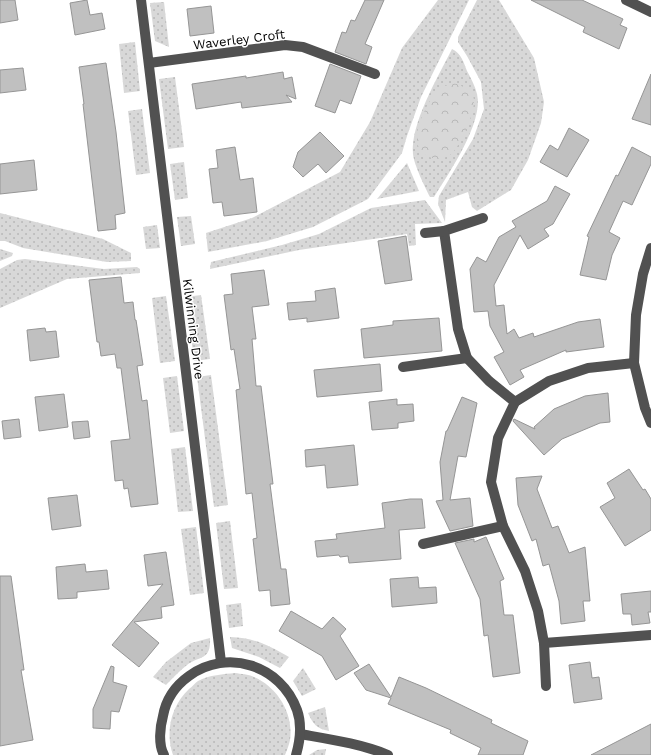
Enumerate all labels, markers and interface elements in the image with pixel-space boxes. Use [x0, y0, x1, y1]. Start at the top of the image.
street label: Waverley Croft [192, 26, 286, 53]
street label: Kilwinning Drive [180, 278, 207, 380]

